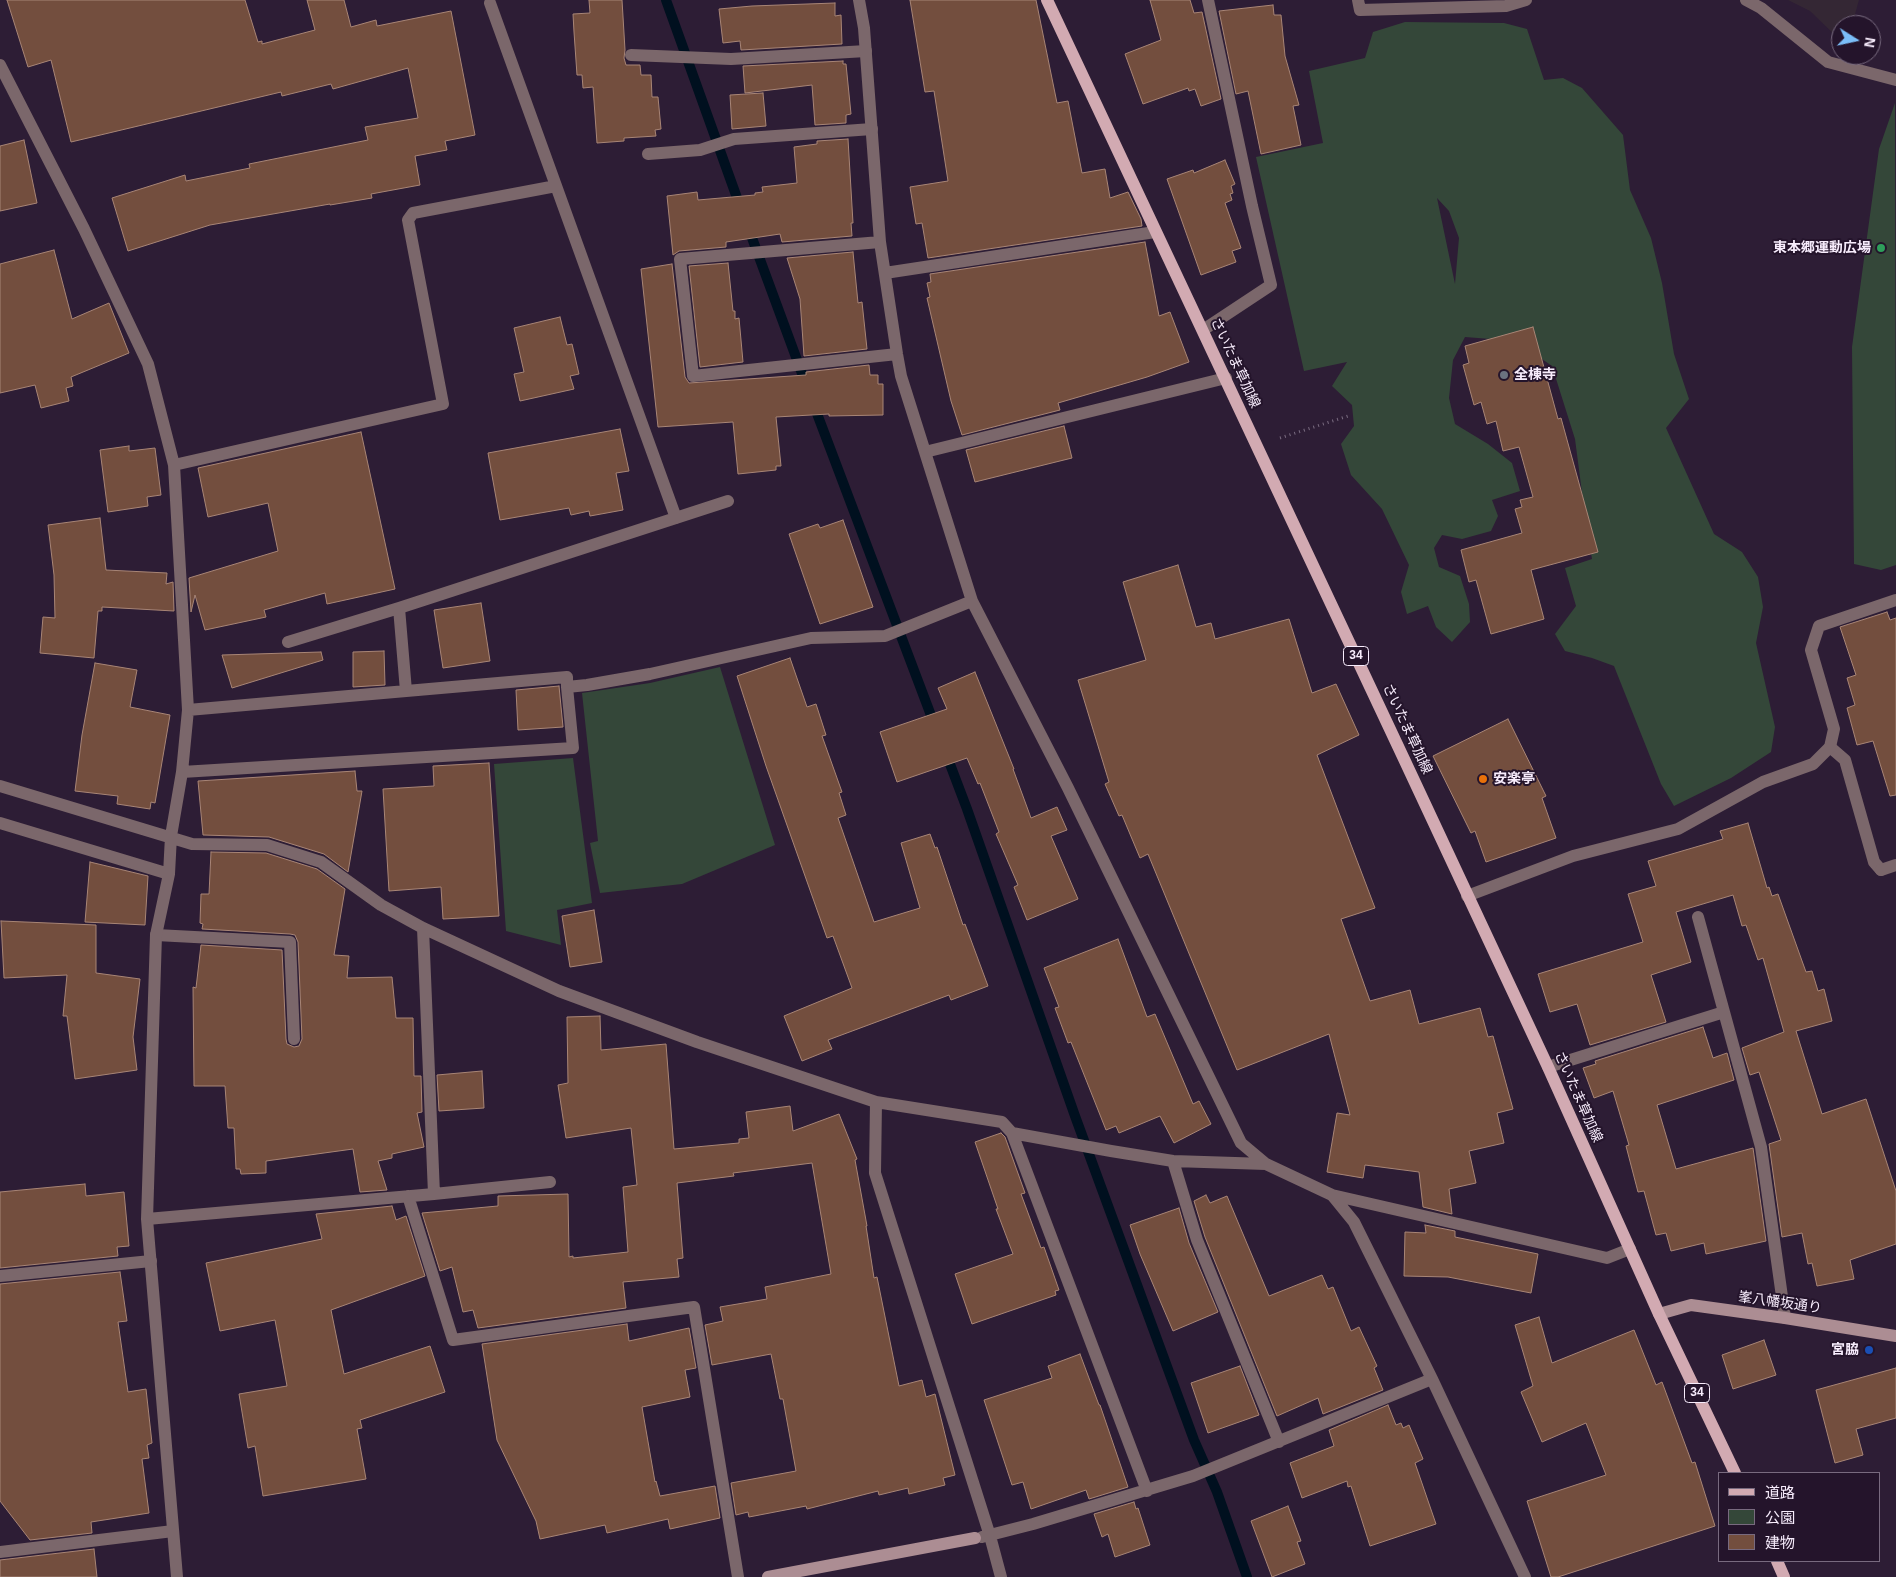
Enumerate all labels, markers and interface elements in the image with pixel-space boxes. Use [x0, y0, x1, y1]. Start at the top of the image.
north arrow [1831, 15, 1881, 65]
text: N [1861, 36, 1879, 49]
place label: 東本郷運動広場 [1773, 240, 1871, 256]
marker: 東本郷運動広場 [1875, 242, 1887, 254]
street label: さいたま草加線 [1207, 315, 1263, 411]
place label: 全棟寺 [1514, 367, 1556, 383]
marker: 全棟寺 [1498, 369, 1510, 381]
road number: 34 [1344, 646, 1368, 666]
street label: さいたま草加線 [1379, 681, 1435, 777]
place label: 安楽亭 [1493, 771, 1535, 787]
marker: 安楽亭 [1477, 773, 1489, 785]
street label: さいたま草加線 [1550, 1049, 1606, 1145]
street label: 峯八幡坂通り [1737, 1289, 1823, 1317]
place label: 宮脇 [1831, 1342, 1859, 1358]
marker: 宮脇 [1863, 1344, 1875, 1356]
road number: 34 [1684, 1384, 1710, 1402]
legend [1718, 1472, 1881, 1562]
text: 道路 [1765, 1484, 1795, 1501]
text: 公園 [1765, 1509, 1795, 1526]
text: 建物 [1765, 1534, 1795, 1551]

